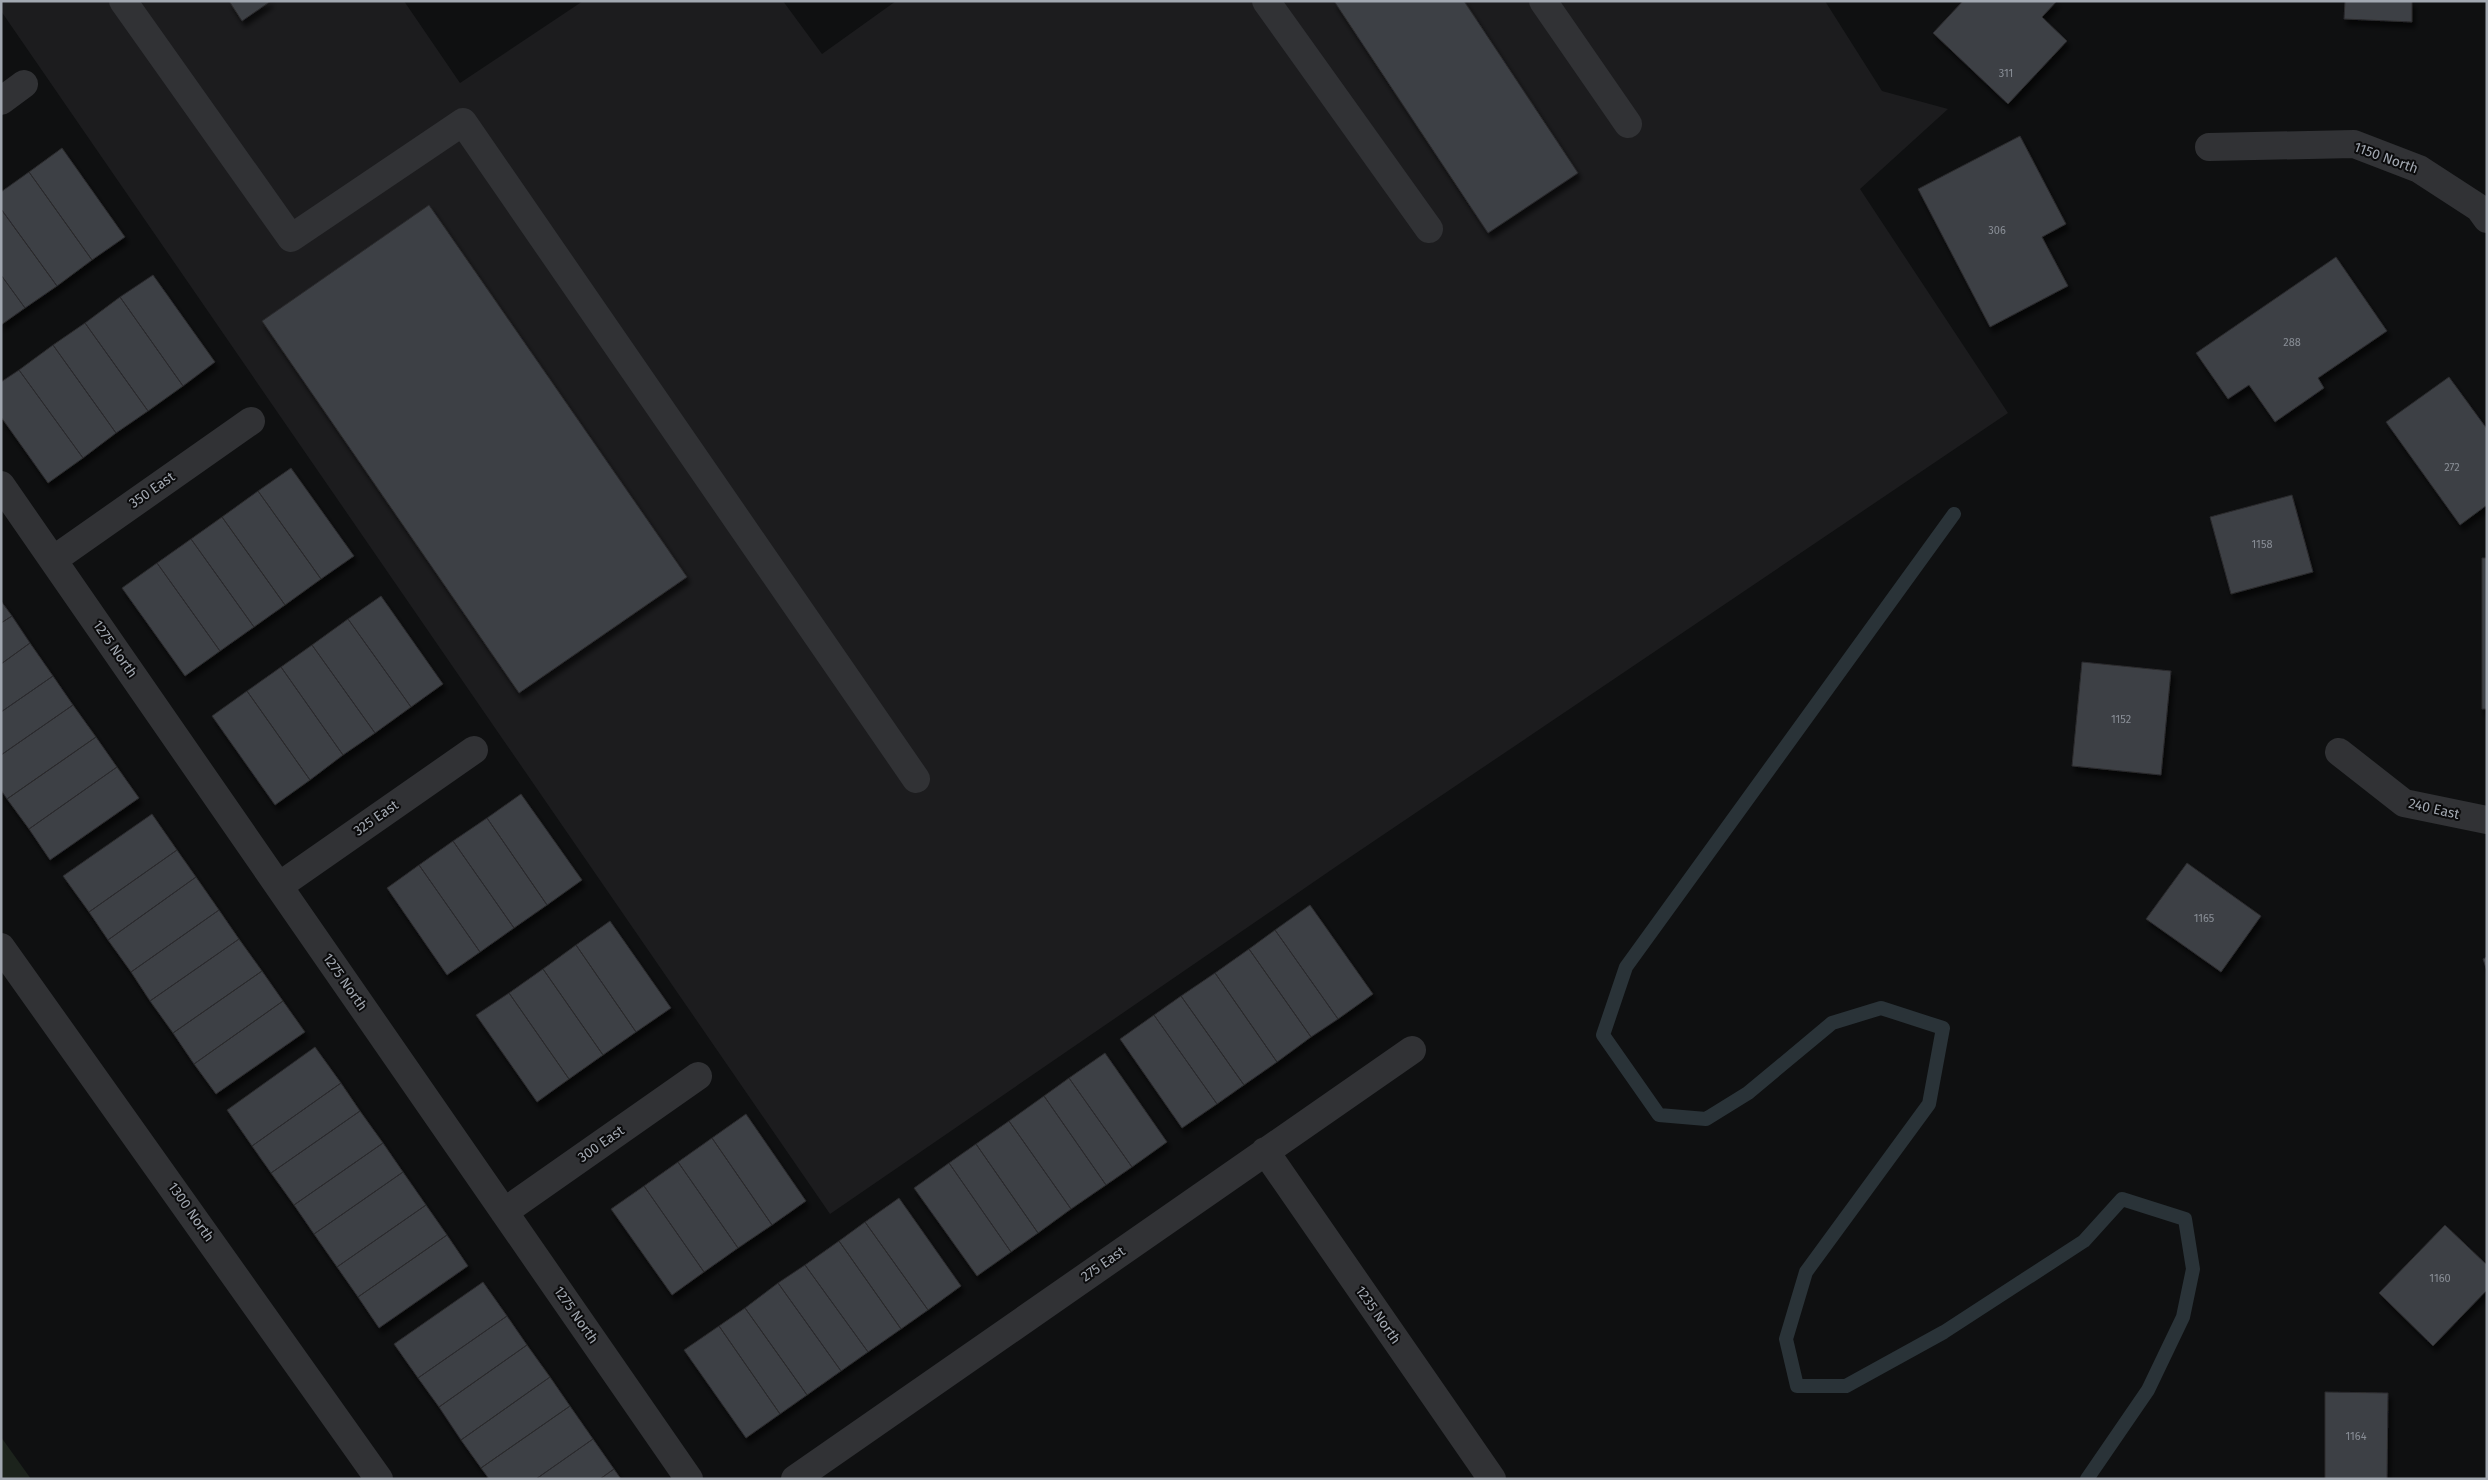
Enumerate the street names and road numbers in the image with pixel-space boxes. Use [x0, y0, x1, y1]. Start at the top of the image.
street label: 1150 North [2352, 139, 2420, 177]
street label: 350 East [126, 468, 179, 512]
street label: 1275 North [89, 617, 141, 681]
street label: 240 East [2407, 795, 2462, 823]
street label: 325 East [350, 796, 402, 840]
street label: 1275 North [319, 950, 371, 1014]
street label: 300 East [575, 1121, 628, 1166]
street label: 1300 North [164, 1179, 218, 1245]
street label: 275 East [1078, 1242, 1129, 1285]
street label: 1275 North [550, 1283, 602, 1347]
street label: 1235 North [1352, 1283, 1404, 1347]

